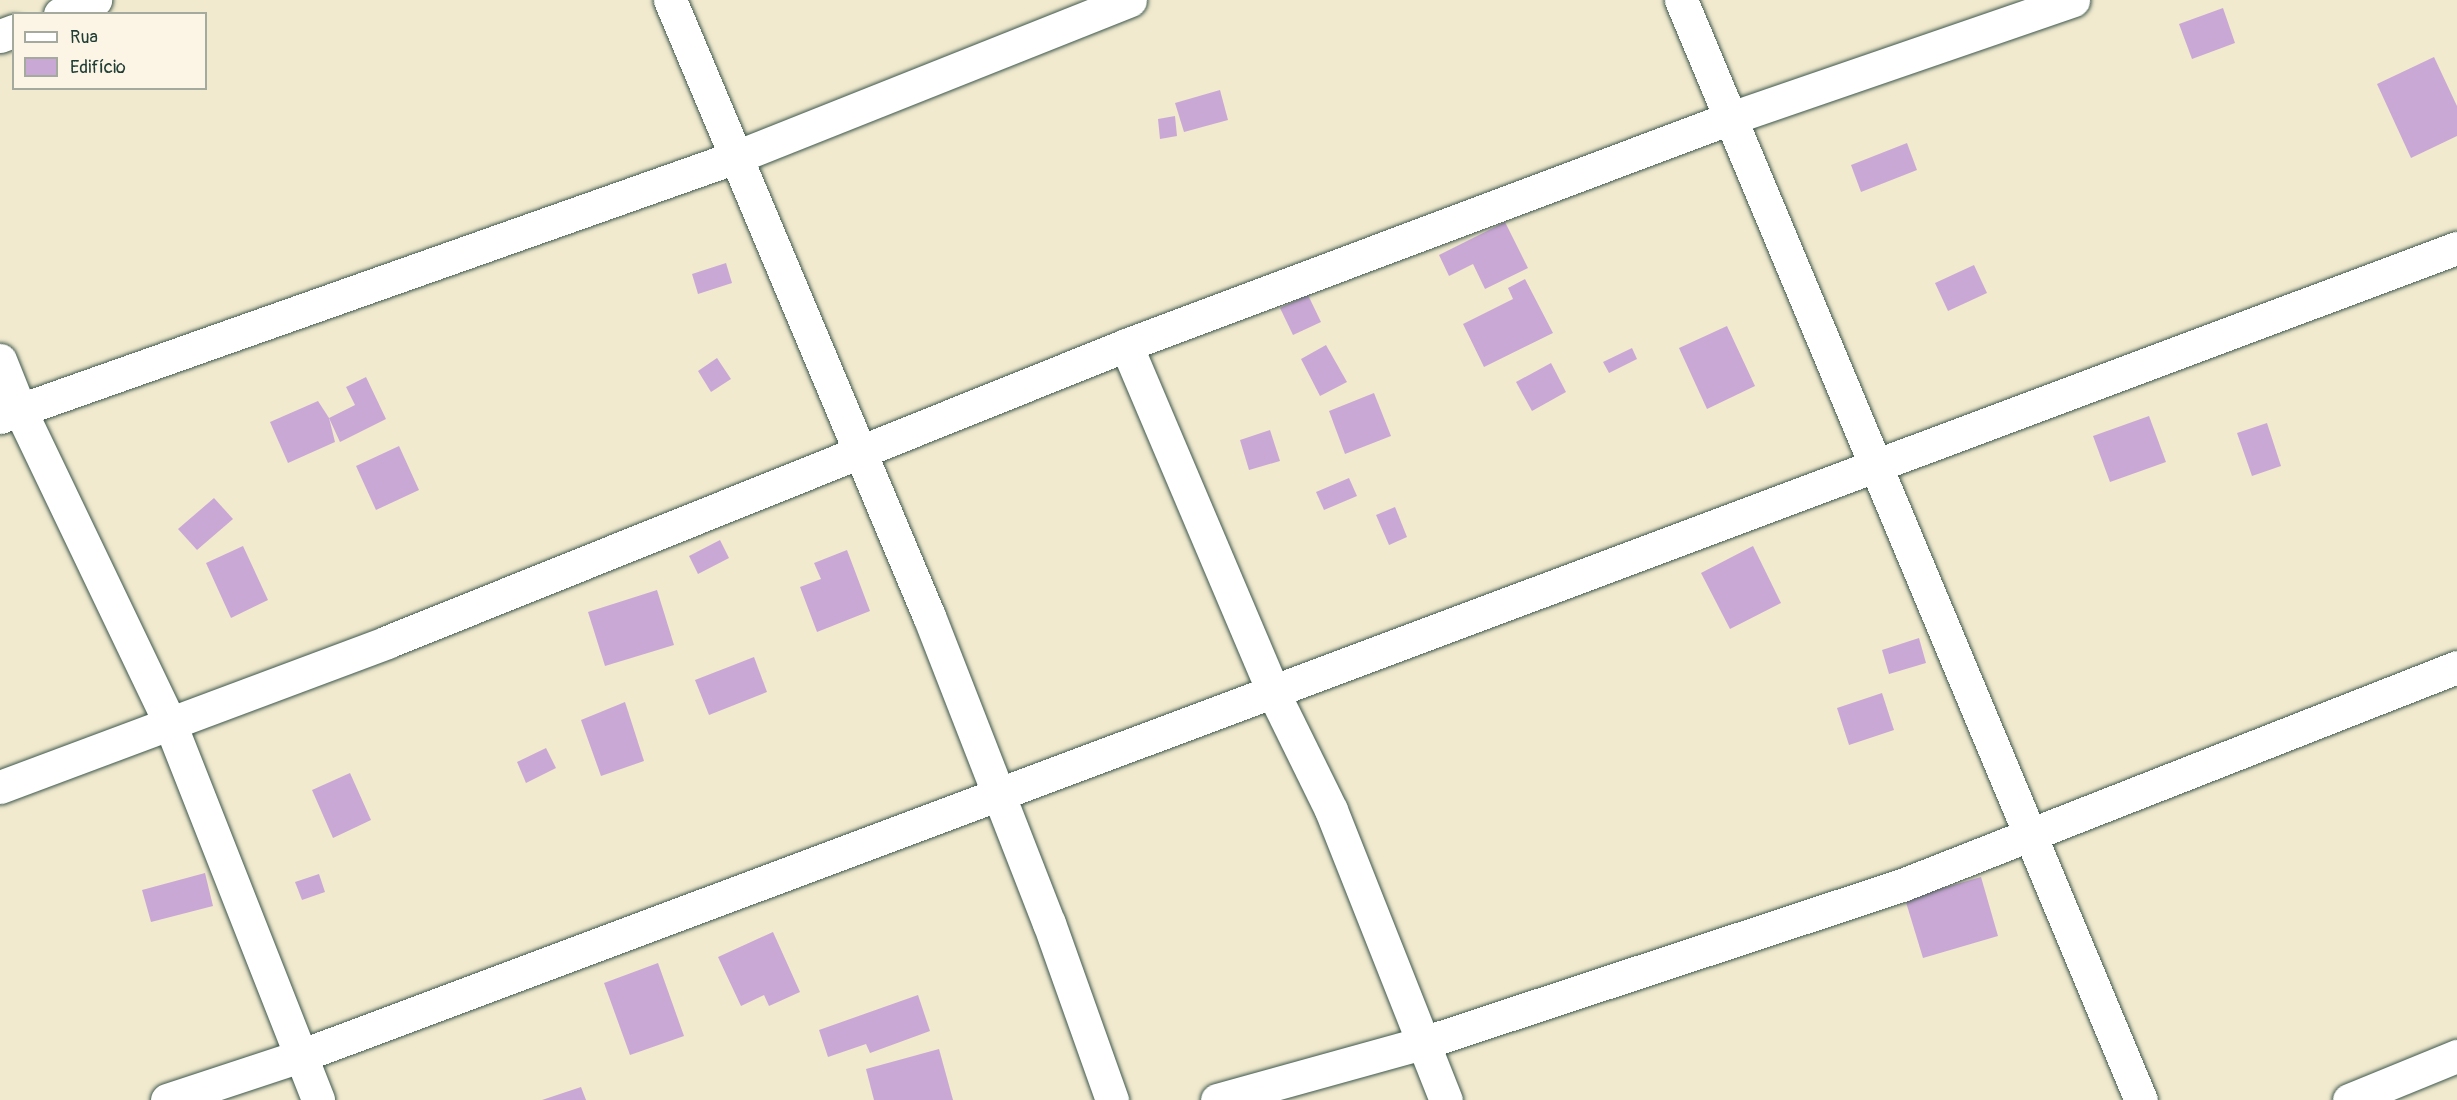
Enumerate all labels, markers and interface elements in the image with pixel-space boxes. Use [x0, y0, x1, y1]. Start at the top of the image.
legend [12, 12, 207, 90]
text: Rua [70, 26, 98, 49]
text: Edifício [70, 56, 126, 79]

